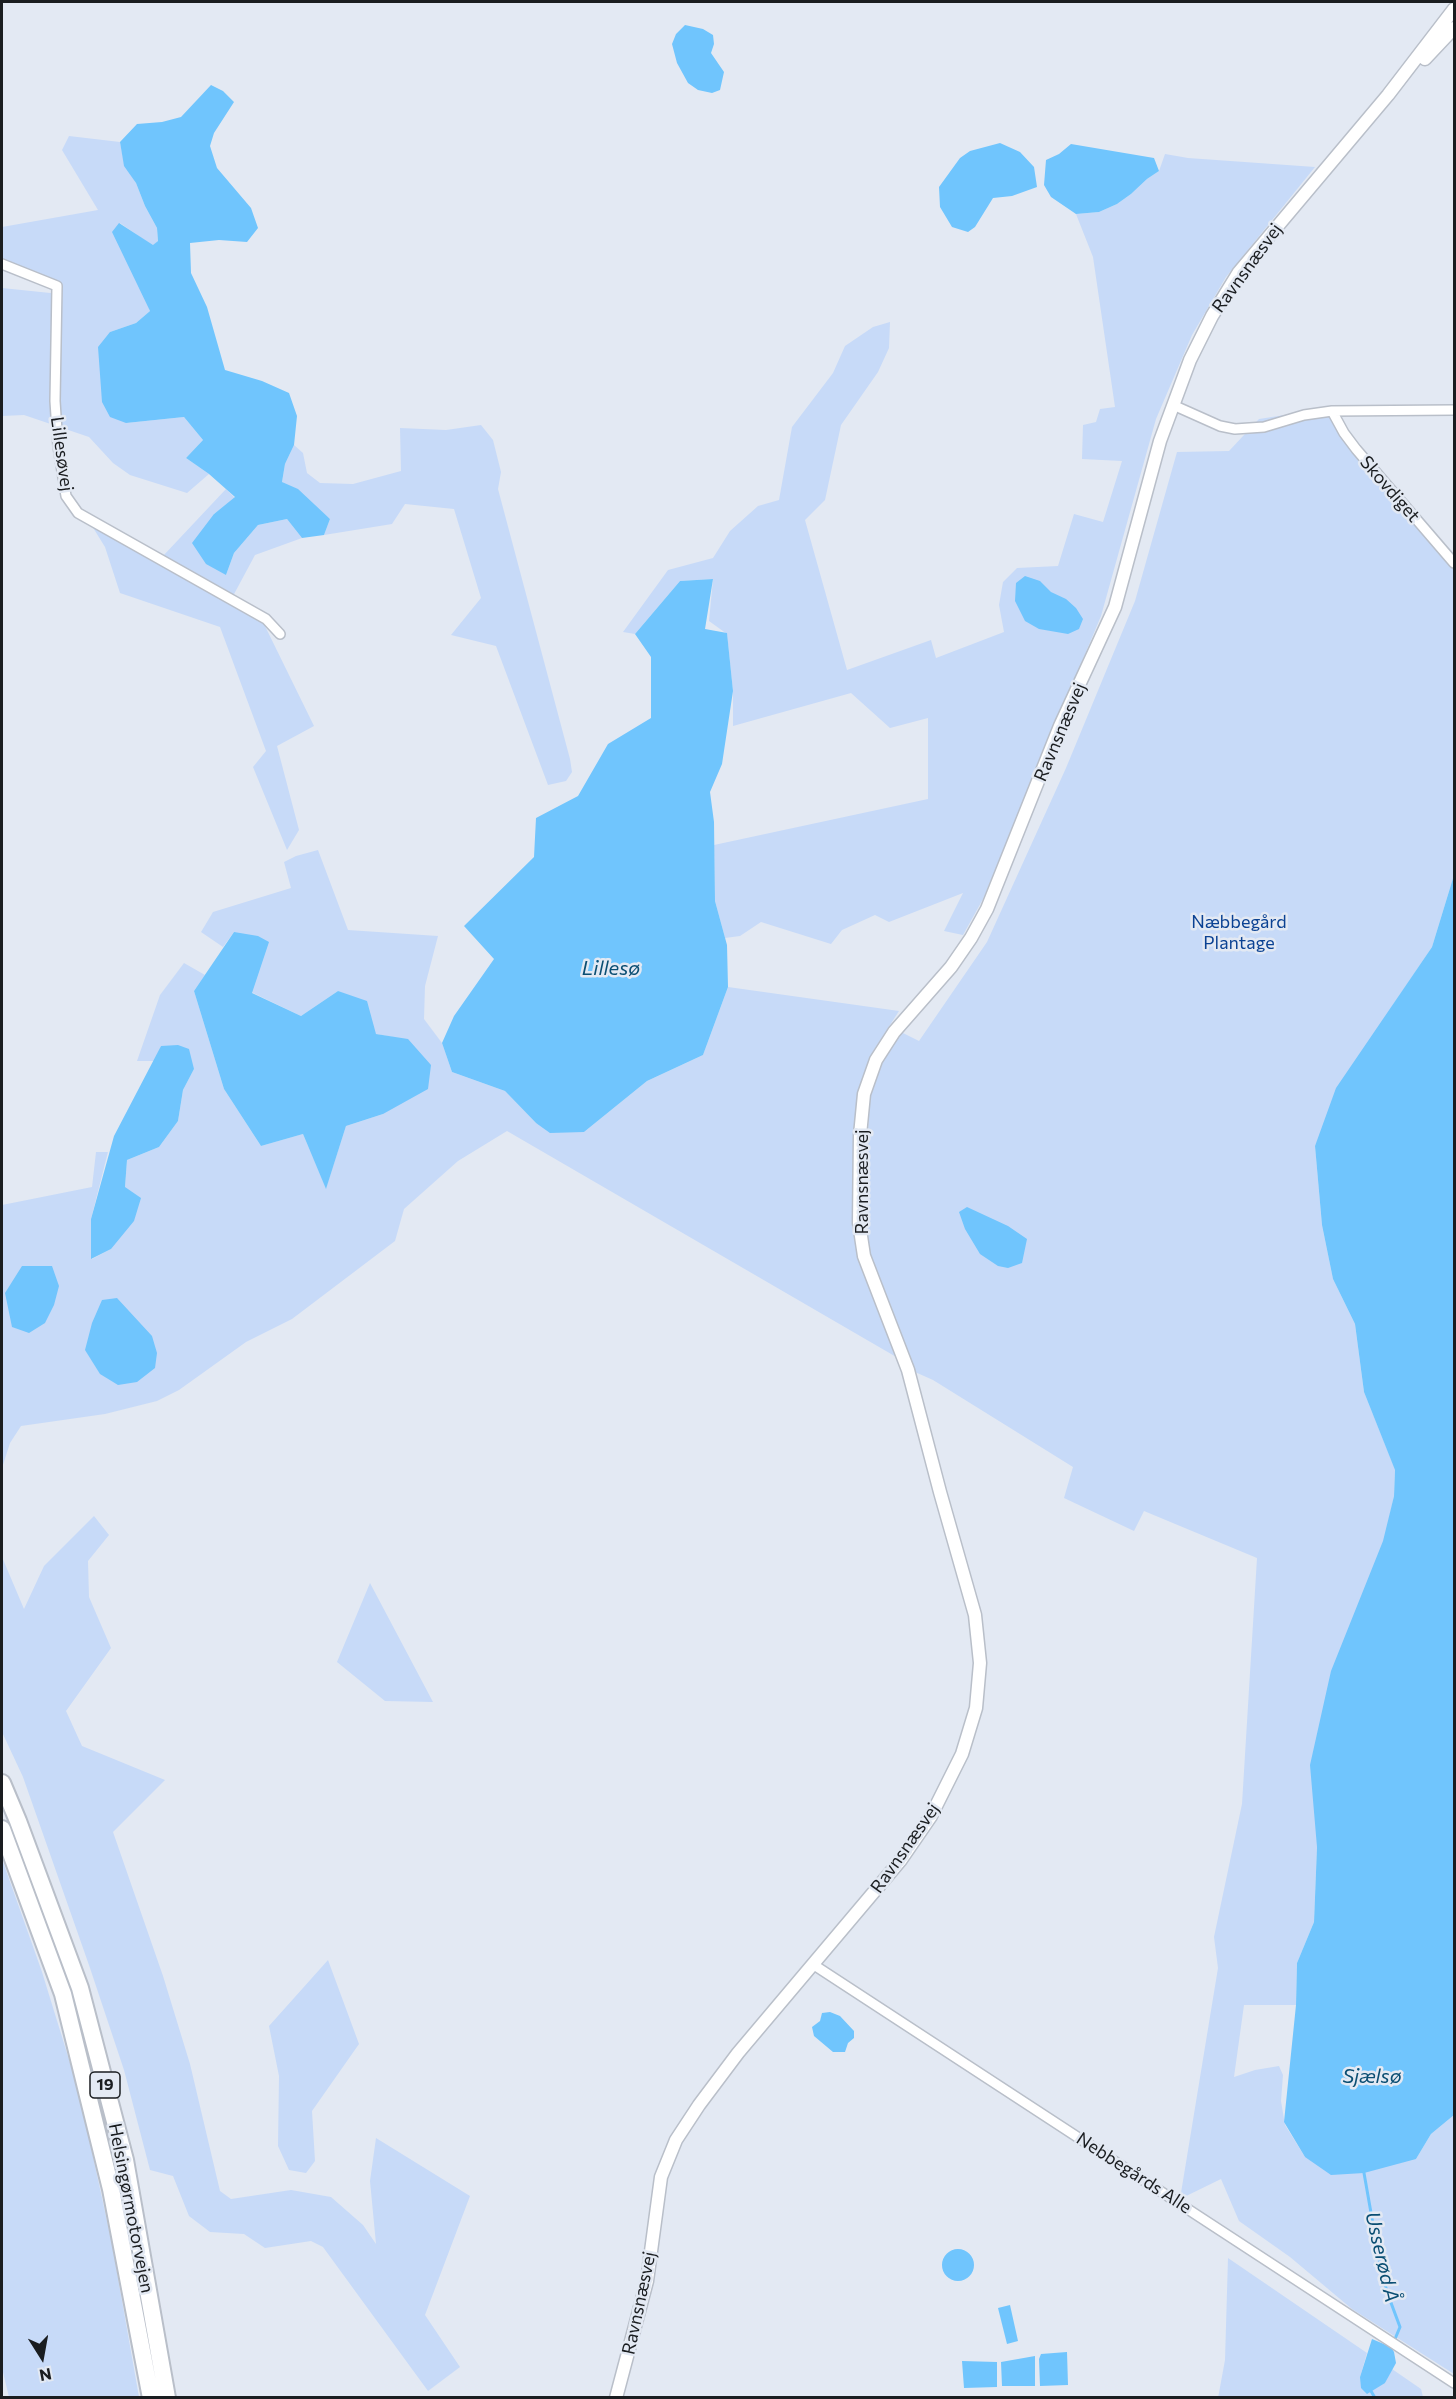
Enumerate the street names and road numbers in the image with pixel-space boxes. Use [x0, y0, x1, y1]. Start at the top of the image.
street label: Ravnsnæsvej [1207, 219, 1287, 317]
street label: Lillesøvej [46, 415, 78, 493]
street label: Skovdiget [1355, 451, 1425, 527]
street label: Ravnsnæsvej [1030, 679, 1090, 785]
street label: Ravnsnæsvej [851, 1130, 873, 1234]
street label: Ravnsnæsvej [866, 1799, 944, 1897]
road number: 19 [90, 2072, 120, 2098]
street label: Helsingørmotorvejen [104, 2121, 158, 2295]
street label: Nebbegårds Alle [1072, 2128, 1196, 2218]
street label: Ravnsnæsvej [618, 2249, 660, 2357]

